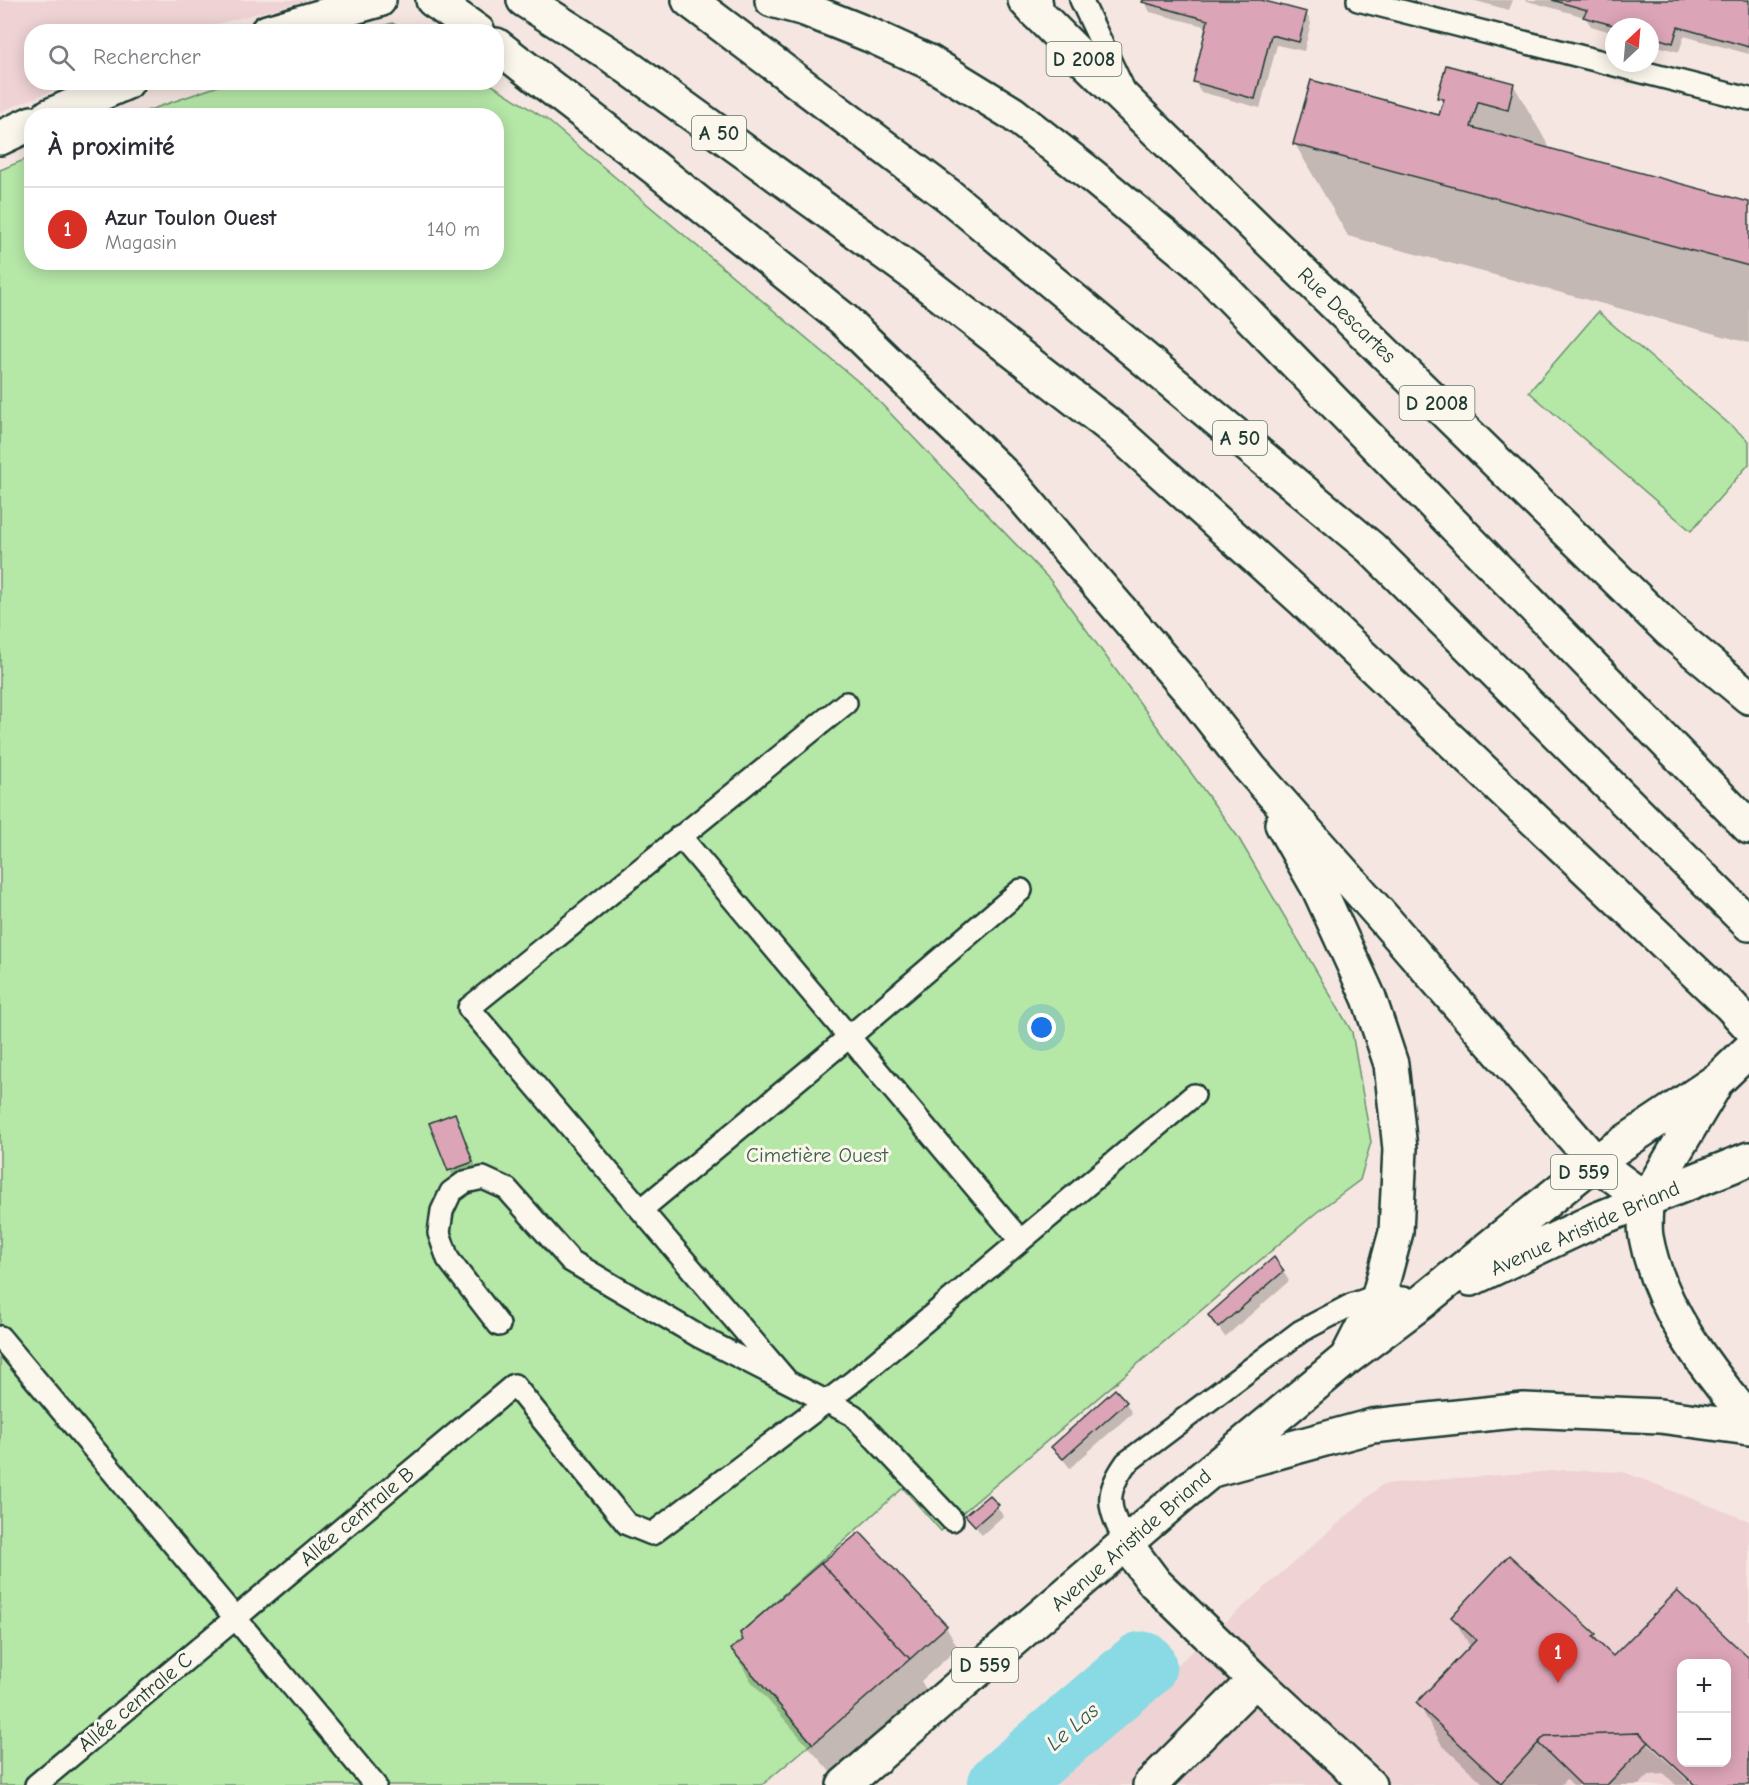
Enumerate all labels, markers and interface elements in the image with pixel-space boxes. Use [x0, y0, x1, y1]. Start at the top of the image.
north arrow [1605, 18, 1659, 72]
search box [24, 24, 504, 90]
icon: search [45, 41, 78, 74]
road number: D 2008 [1046, 42, 1122, 76]
text: Rechercher [93, 44, 201, 70]
road number: A 50 [692, 116, 746, 150]
text: À proximité [48, 132, 175, 162]
text: Azur Toulon Ouest [105, 205, 276, 231]
text: 1 [64, 218, 71, 241]
text: 140 m [427, 218, 480, 241]
text: Magasin [105, 231, 177, 254]
street label: Rue Descartes [1293, 262, 1401, 368]
road number: D 2008 [1400, 386, 1474, 420]
road number: A 50 [1213, 421, 1267, 455]
your location [1027, 1013, 1056, 1042]
park label: Cimetière Ouest [746, 1143, 889, 1167]
road number: D 559 [1551, 1155, 1617, 1189]
street label: Avenue Aristide Briand [1487, 1176, 1683, 1280]
street label: Allée centrale B [295, 1461, 419, 1571]
street label: Avenue Aristide Briand [1046, 1464, 1216, 1616]
pin: 1 [1538, 1634, 1578, 1683]
street label: Allée centrale C [73, 1647, 197, 1757]
road number: D 559 [952, 1648, 1018, 1682]
map controls [1677, 1659, 1731, 1767]
button: + [1677, 1659, 1731, 1713]
water label: Le Las [1041, 1697, 1105, 1756]
button: − [1677, 1713, 1731, 1767]

